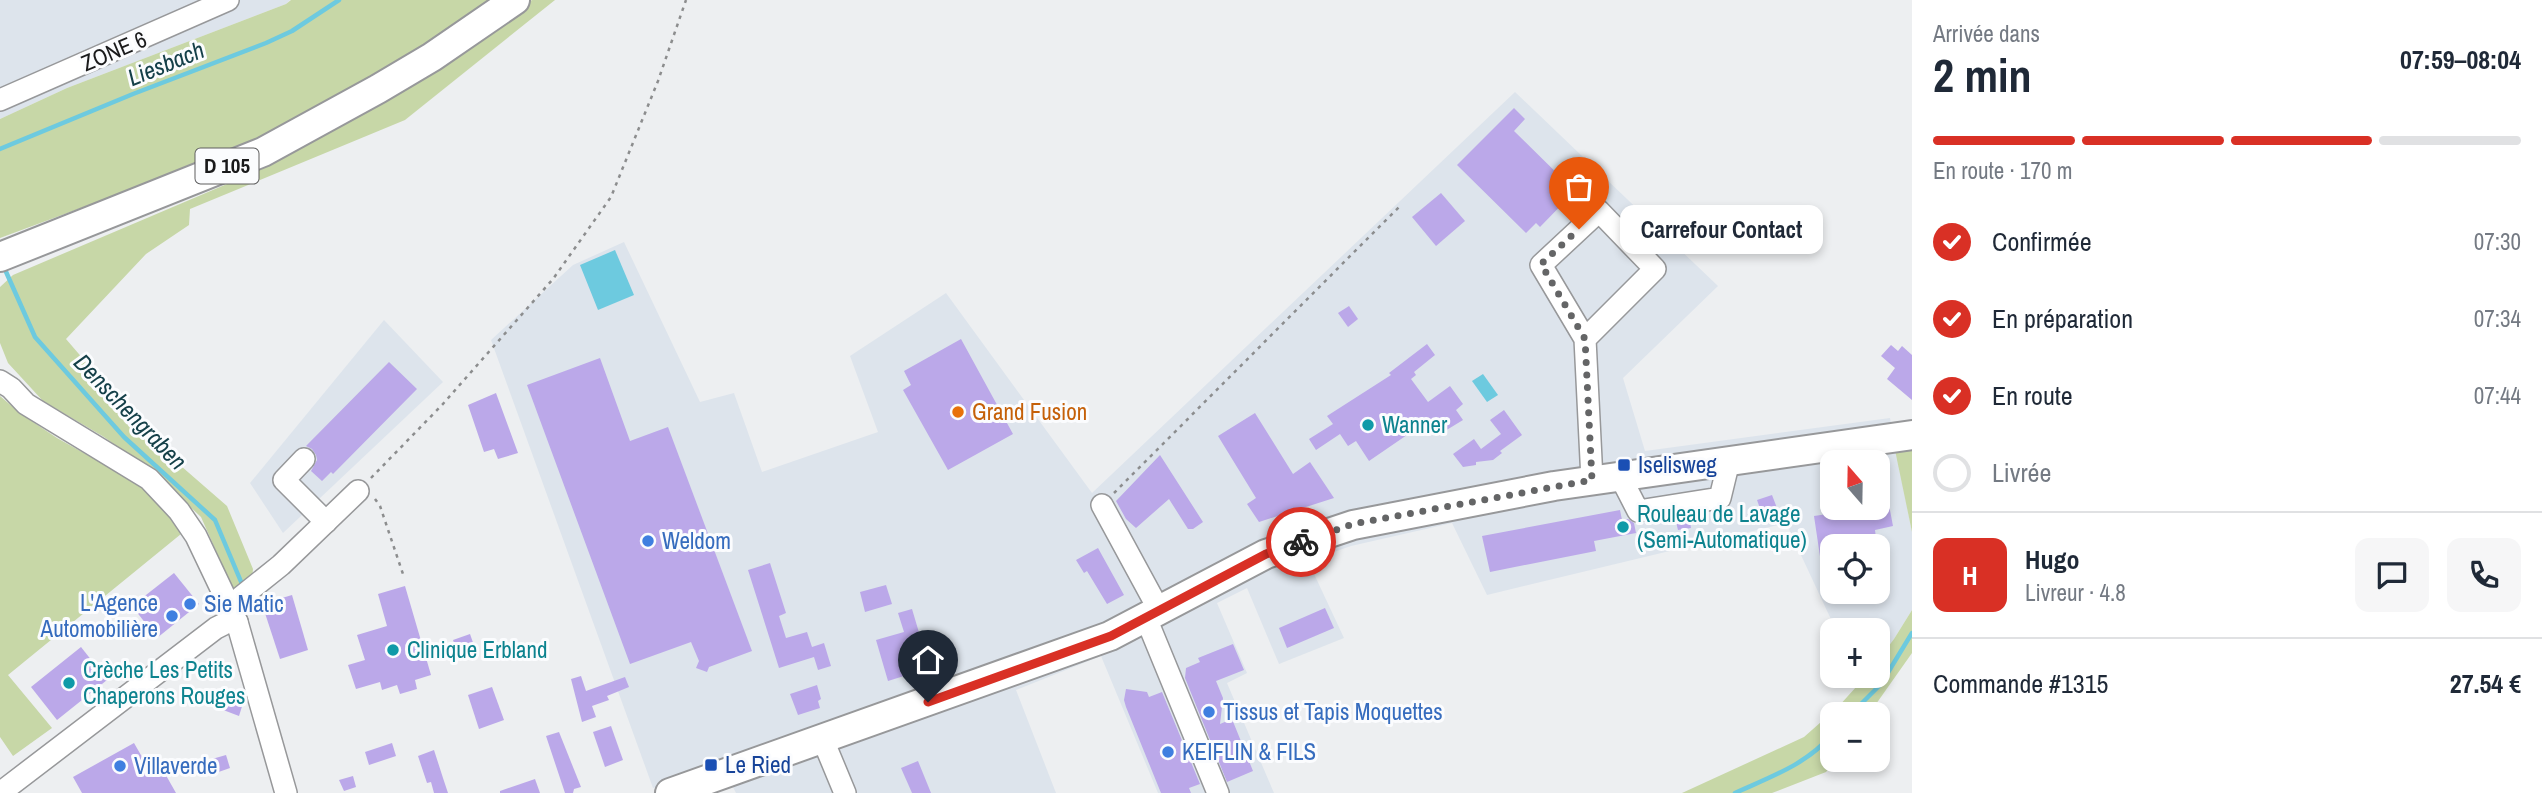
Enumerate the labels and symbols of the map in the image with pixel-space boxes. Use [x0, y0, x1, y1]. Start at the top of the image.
street label: ZONE 6 [76, 23, 151, 78]
water label: Liesbach [123, 33, 209, 93]
road number: D 105 [196, 148, 258, 184]
pin [1549, 157, 1609, 229]
callout: Carrefour Contact [1621, 204, 1824, 254]
water label: Denschengraben [67, 346, 194, 476]
place label: Grand Fusion [972, 396, 1087, 427]
marker: Grand Fusion [950, 404, 966, 420]
place label: Wanner [1382, 409, 1448, 440]
marker: Wanner [1360, 417, 1376, 433]
place label: Iselisweg [1638, 449, 1717, 480]
north arrow [1820, 450, 1890, 520]
marker: Iselisweg [1616, 457, 1632, 473]
place label: Rouleau de Lavage (Semi-Automatique) [1637, 498, 1807, 555]
courier [1266, 507, 1336, 577]
marker: Rouleau de Lavage (Semi-Automatique) [1615, 519, 1631, 535]
place label: Weldom [662, 525, 731, 556]
marker: Weldom [640, 533, 656, 549]
place label: L'Agence Automobilière [40, 587, 158, 644]
place label: Sie Matic [204, 588, 284, 619]
marker: Sie Matic [182, 596, 198, 612]
marker: L'Agence Automobilière [164, 608, 180, 624]
pin [898, 630, 958, 702]
place label: Clinique Erbland [407, 634, 547, 665]
marker: Clinique Erbland [385, 642, 401, 658]
place label: Crèche Les Petits Chaperons Rouges [83, 654, 246, 711]
marker: Crèche Les Petits Chaperons Rouges [61, 675, 77, 691]
place label: Tissus et Tapis Moquettes [1223, 696, 1443, 727]
marker: Tissus et Tapis Moquettes [1201, 704, 1217, 720]
place label: KEIFLIN & FILS [1182, 736, 1316, 767]
marker: KEIFLIN & FILS [1160, 744, 1176, 760]
place label: Le Ried [725, 749, 791, 780]
place label: Villaverde [134, 750, 218, 781]
marker: Le Ried [703, 757, 719, 773]
marker: Villaverde [112, 758, 128, 774]

